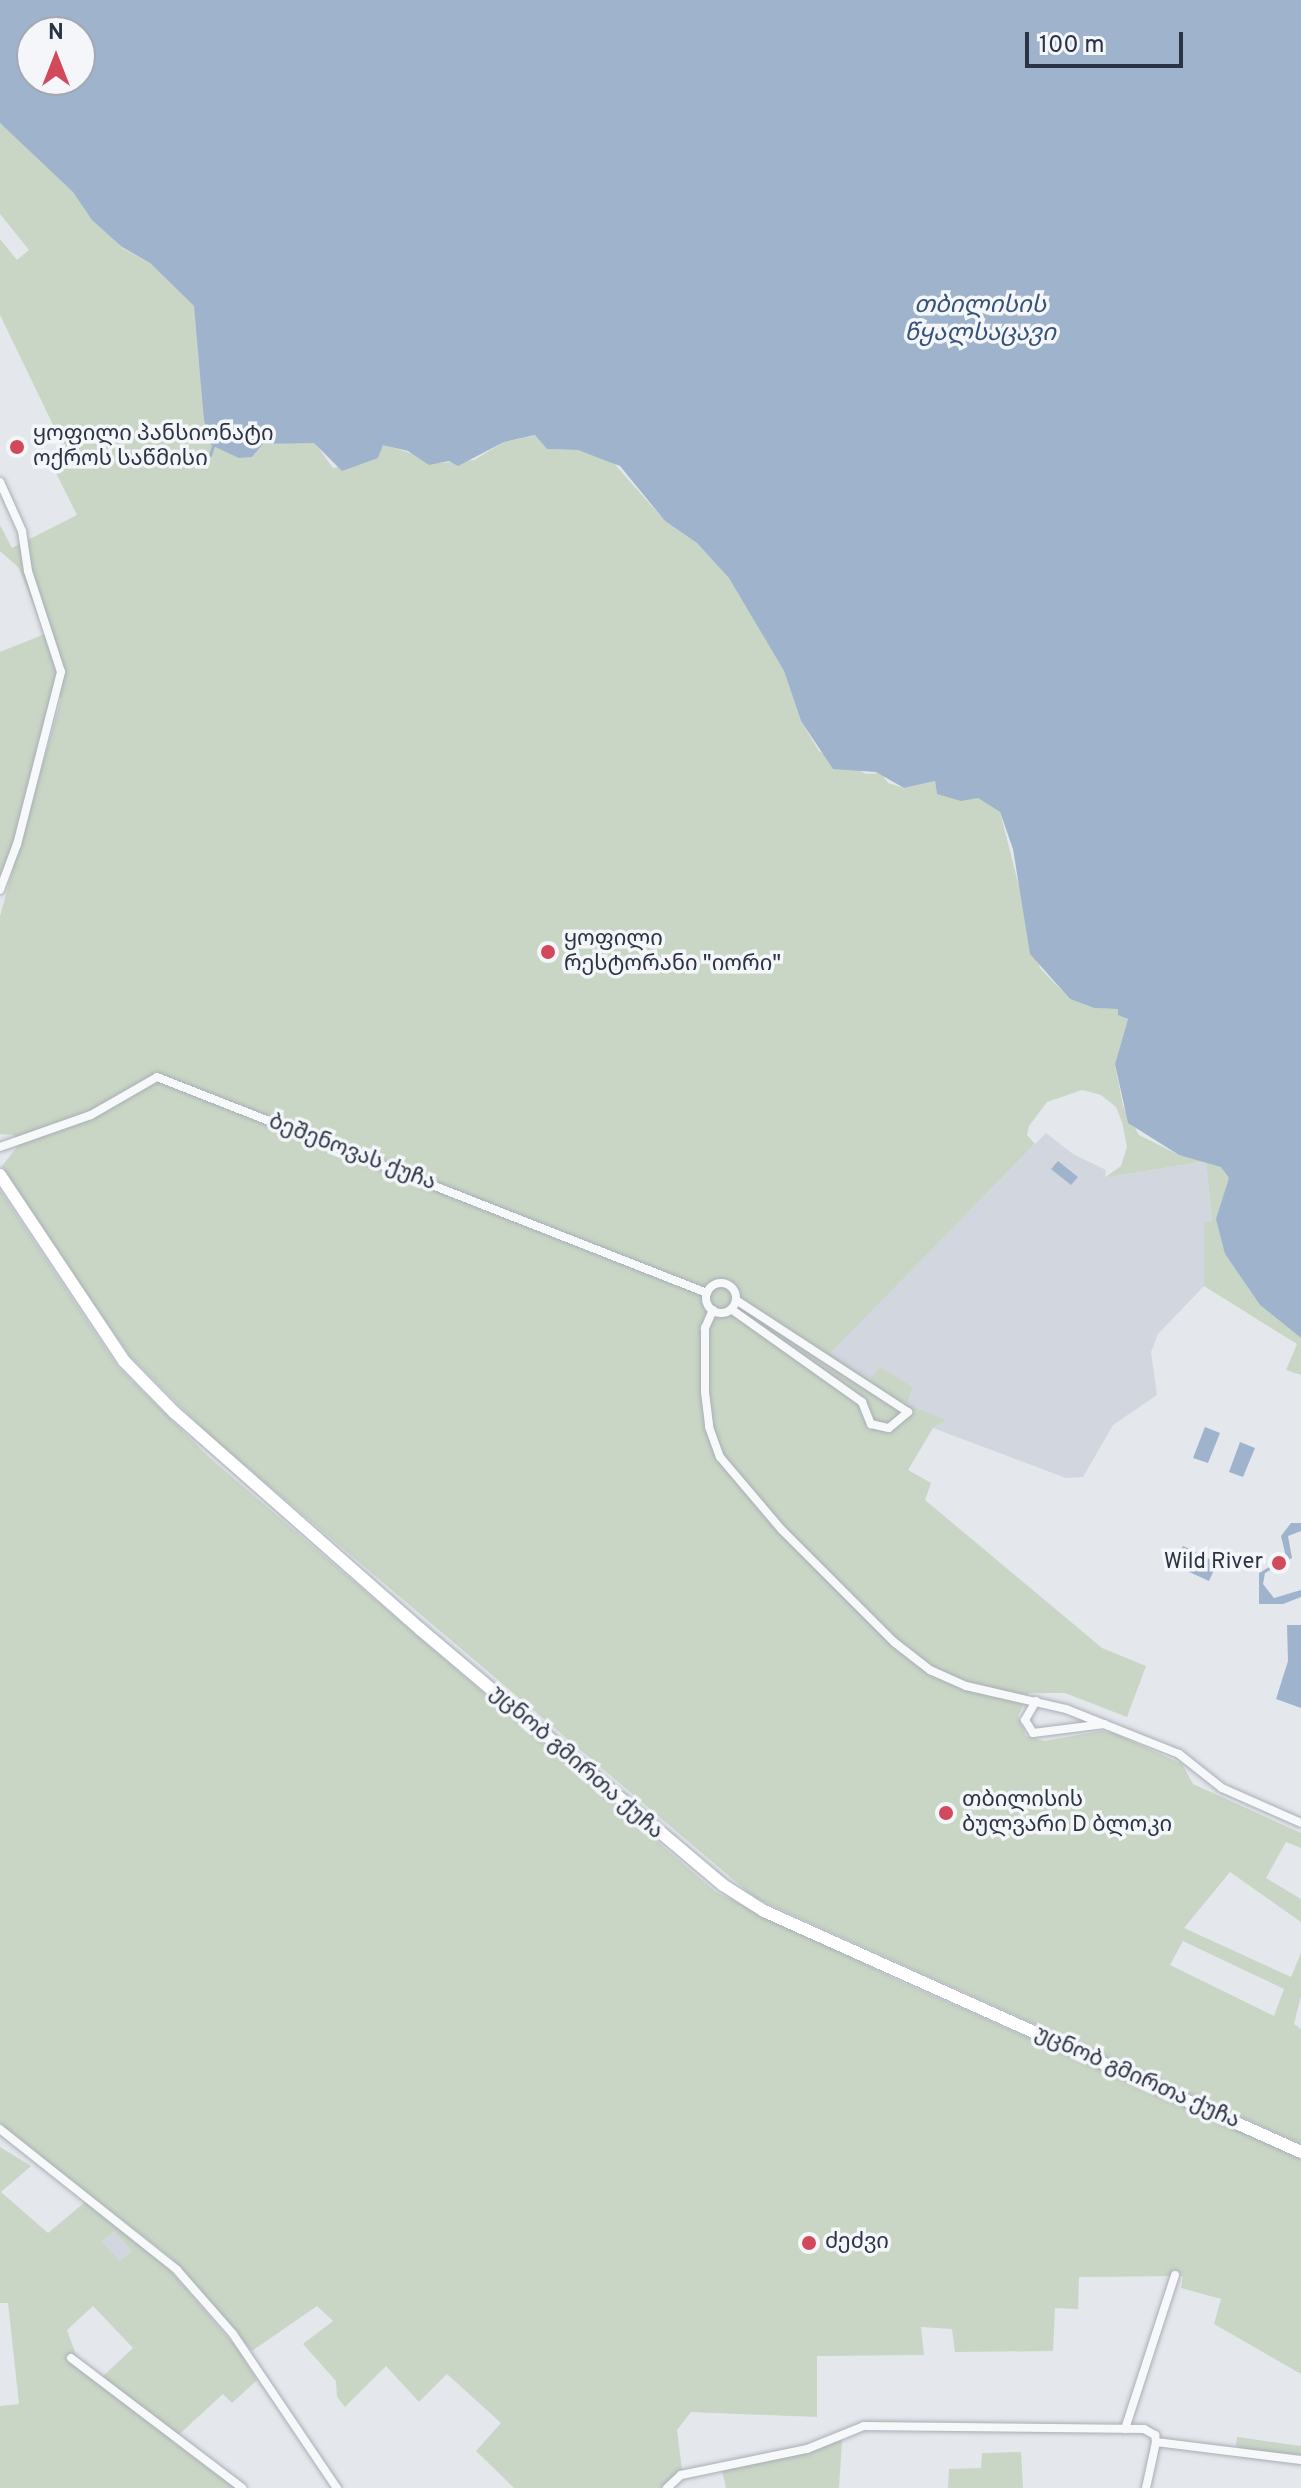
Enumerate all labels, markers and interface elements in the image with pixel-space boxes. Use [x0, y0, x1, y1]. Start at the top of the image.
north arrow [16, 16, 96, 96]
scale bar [1029, 16, 1187, 66]
text: N [48, 20, 64, 47]
text: 100 m [1039, 31, 1105, 61]
water label: თბილისის წყალსაცავი [904, 293, 1056, 349]
place label: ყოფილი პანსიონატი ოქროს საწმისი [33, 421, 274, 472]
marker: ყოფილი პანსიონატი ოქროს საწმისი [8, 438, 26, 456]
place label: ყოფილი რესტორანი "იორი" [564, 926, 781, 978]
marker: ყოფილი რესტორანი "იორი" [539, 943, 557, 961]
street label: ბეშენოვას ქუჩა [265, 1109, 439, 1197]
place label: Wild River [1164, 1550, 1263, 1576]
marker: Wild River [1270, 1554, 1288, 1572]
street label: უცნობ გმირთა ქუჩა [484, 1680, 668, 1846]
place label: თბილისის ბულვარი D ბლოკი [962, 1787, 1172, 1838]
marker: თბილისის ბულვარი D ბლოკი [937, 1804, 955, 1822]
street label: უცნობ გმირთა ქუჩა [1030, 2021, 1244, 2135]
place label: ძეძვი [825, 2230, 889, 2256]
marker: ძეძვი [800, 2234, 818, 2252]

